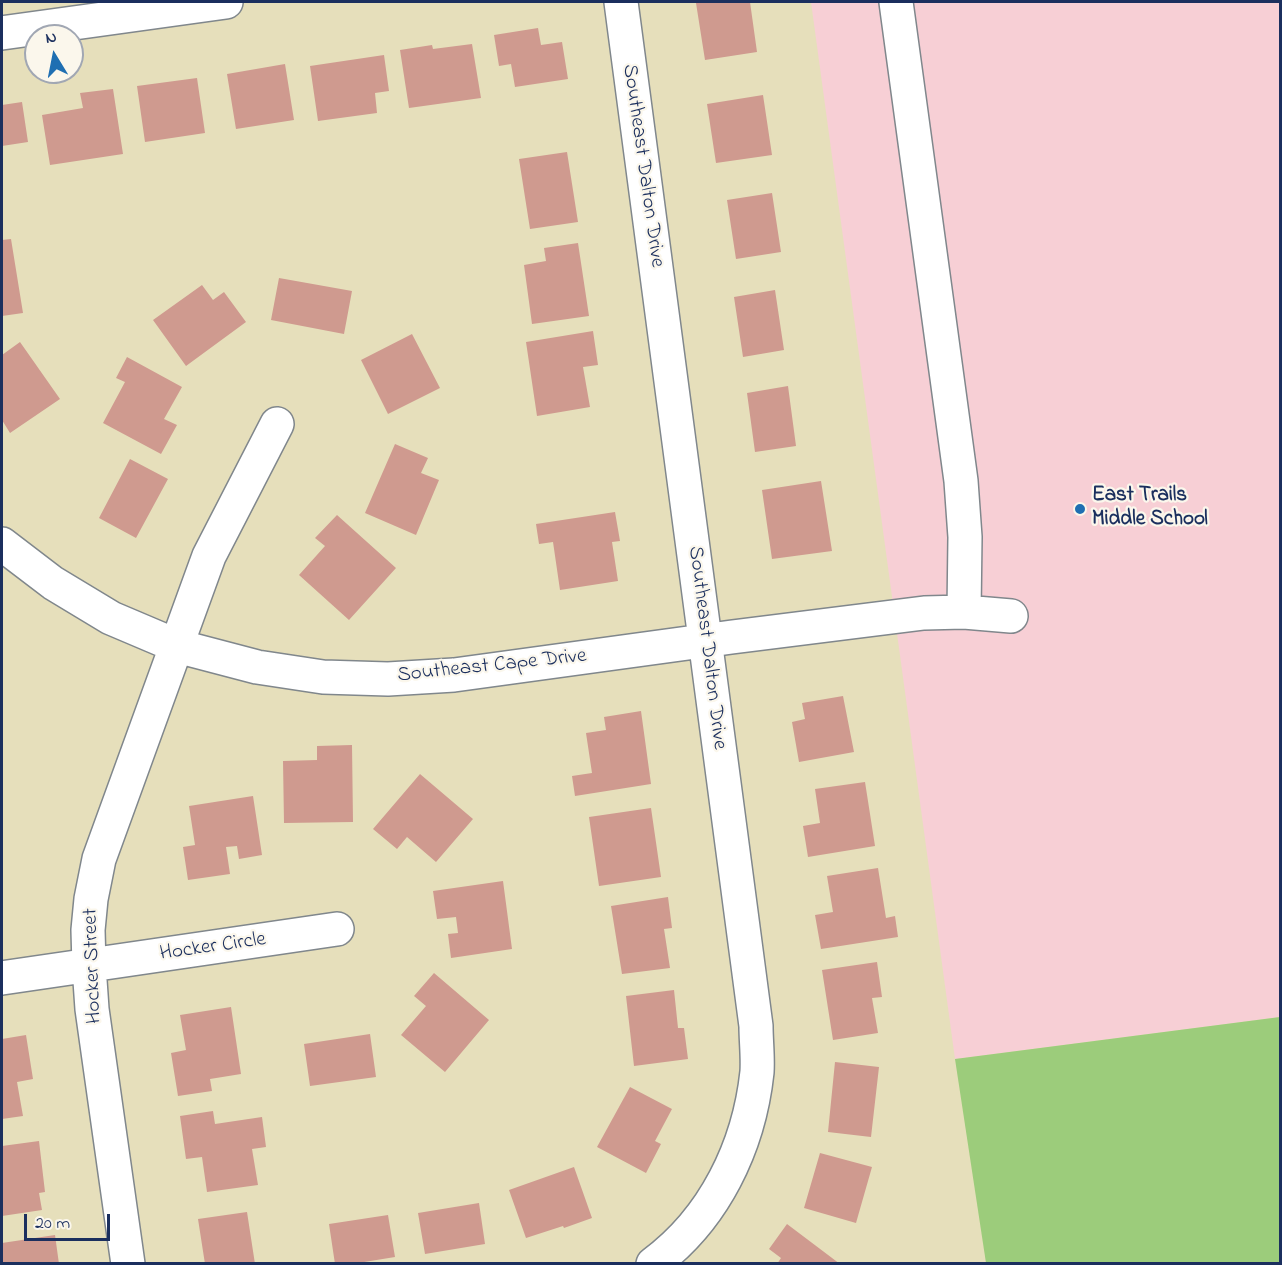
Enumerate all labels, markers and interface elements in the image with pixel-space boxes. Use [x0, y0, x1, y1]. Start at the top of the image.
north arrow [24, 24, 84, 84]
text: N [44, 25, 59, 51]
street label: Southeast Dalton Drive [615, 63, 669, 269]
place label: East Trails Middle School [1092, 484, 1208, 534]
marker: East Trails Middle School [1073, 502, 1087, 516]
street label: Southeast Dalton Drive [681, 545, 731, 751]
street label: Southeast Cape Drive [396, 645, 588, 689]
street label: Hocker Street [79, 908, 109, 1024]
street label: Hocker Circle [158, 928, 268, 968]
scale bar [27, 1202, 112, 1240]
text: 20 m [35, 1211, 70, 1237]

